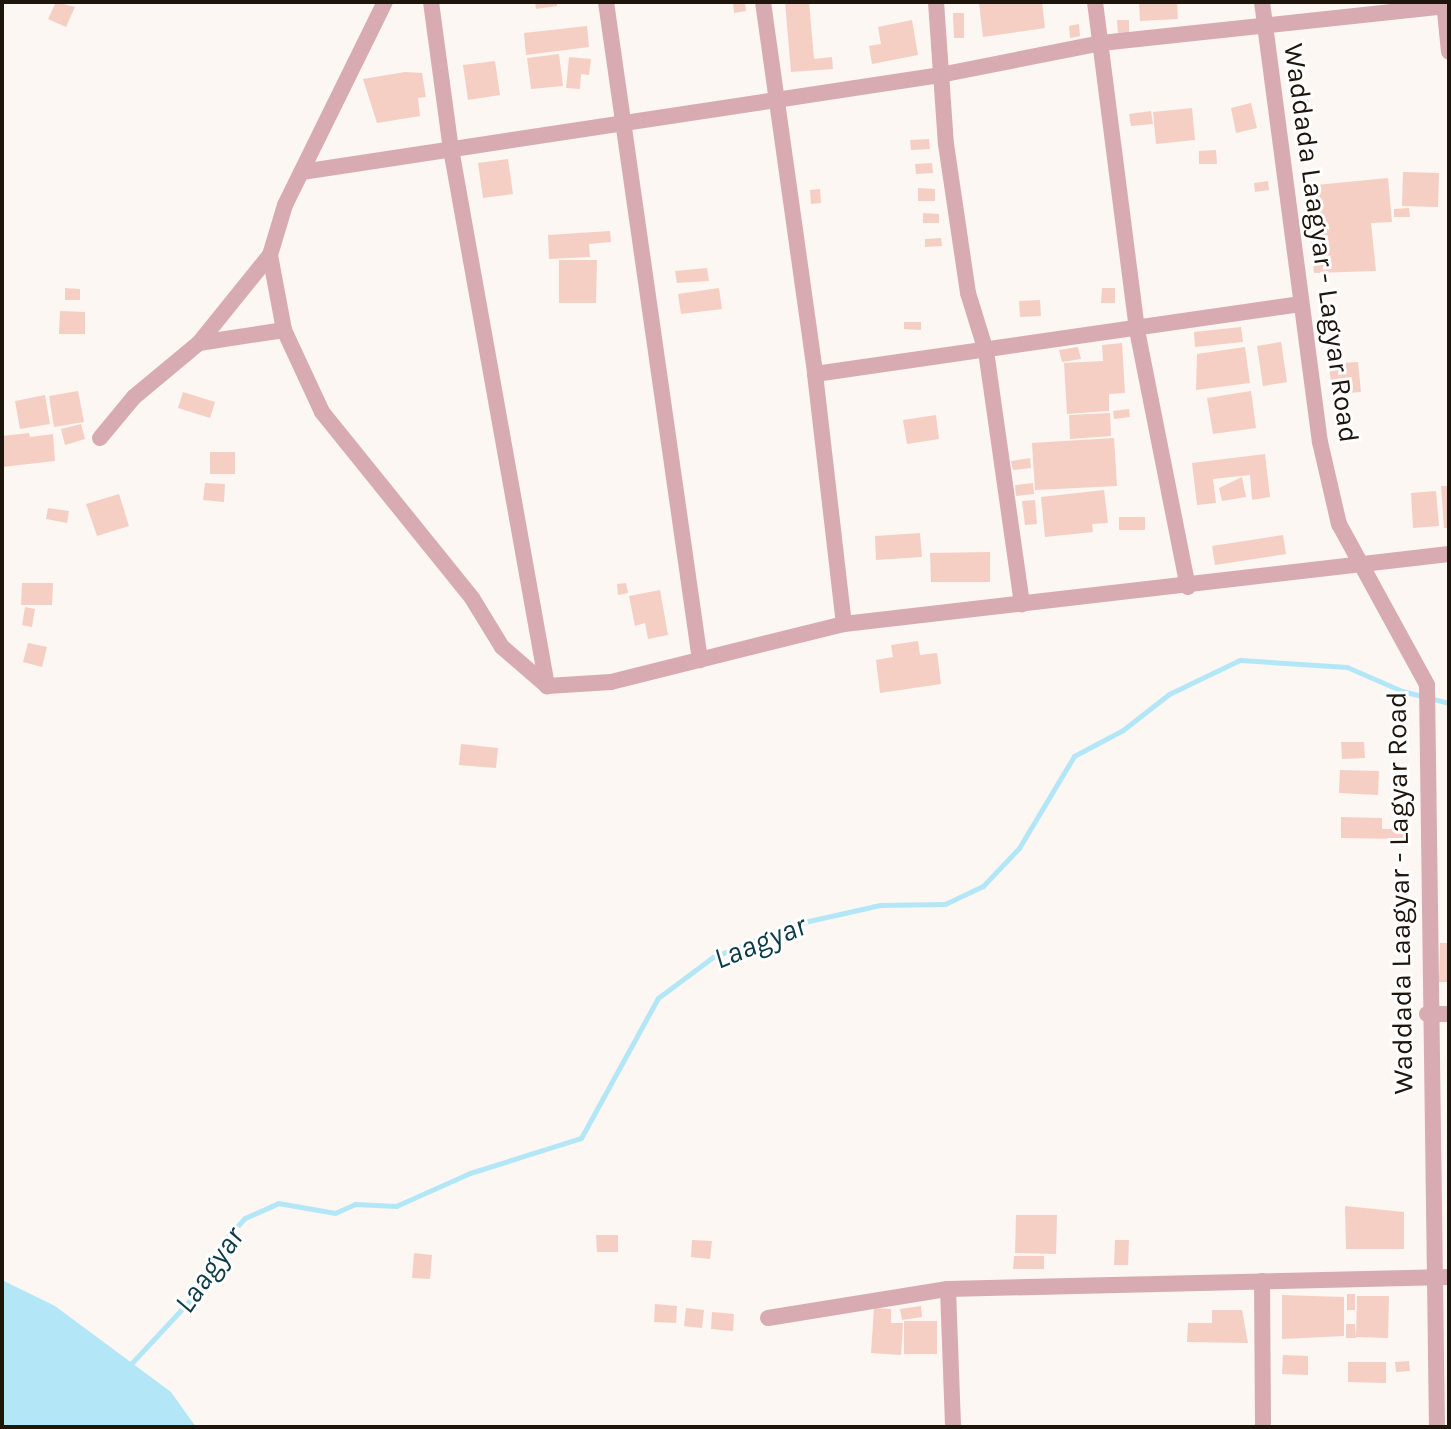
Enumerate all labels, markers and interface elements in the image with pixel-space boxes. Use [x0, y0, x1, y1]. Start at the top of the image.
street label: Waddada Laagyar - Lagyar Road [1276, 41, 1366, 445]
street label: Waddada Laagyar - Lagyar Road [1380, 691, 1420, 1095]
water label: Laagyar [708, 907, 812, 977]
water label: Laagyar [166, 1220, 252, 1320]

